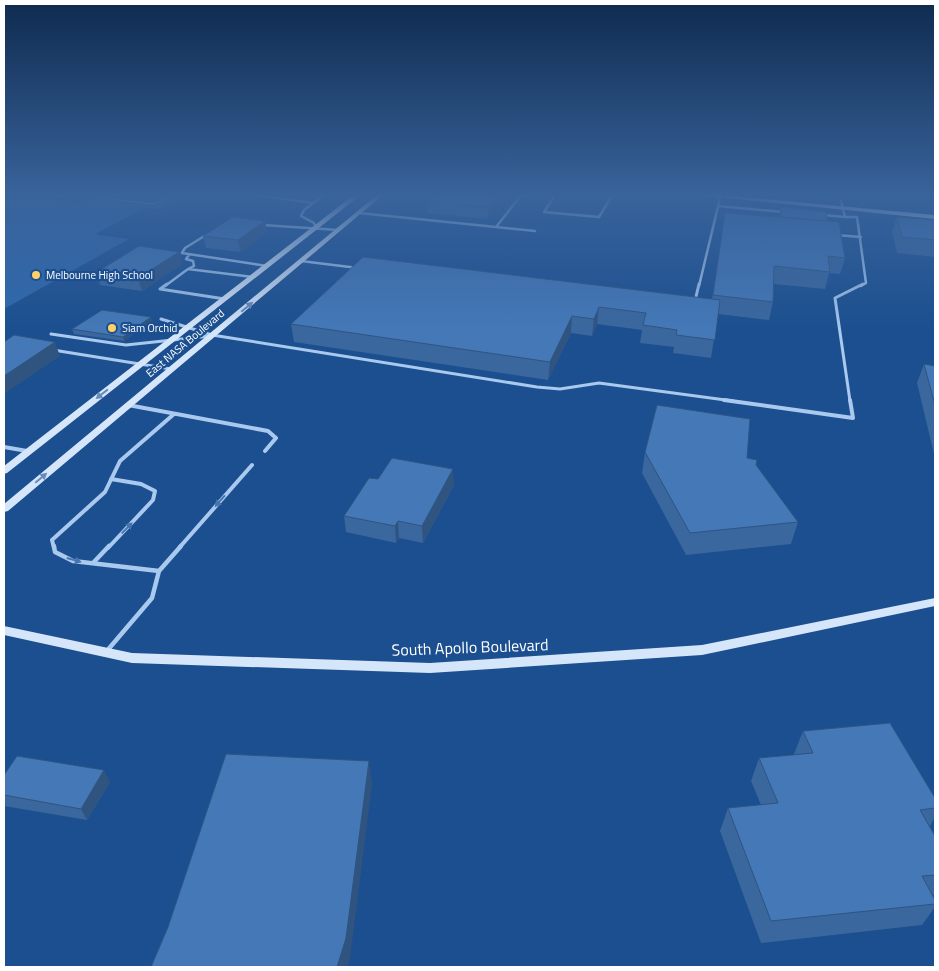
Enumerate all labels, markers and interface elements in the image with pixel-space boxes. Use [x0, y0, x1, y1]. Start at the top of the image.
place label: Melbourne High School [46, 267, 153, 283]
marker: Melbourne High School [30, 269, 42, 281]
one-way arrow [240, 301, 253, 312]
street label: East NASA Boulevard [142, 305, 228, 381]
place label: Siam Orchid [122, 320, 178, 336]
marker: Siam Orchid [106, 322, 118, 334]
one-way arrow [96, 389, 109, 400]
one-way arrow [35, 473, 47, 484]
one-way arrow [214, 495, 226, 507]
one-way arrow [121, 522, 133, 534]
one-way arrow [67, 556, 82, 564]
street label: South Apollo Boulevard [391, 632, 549, 662]

